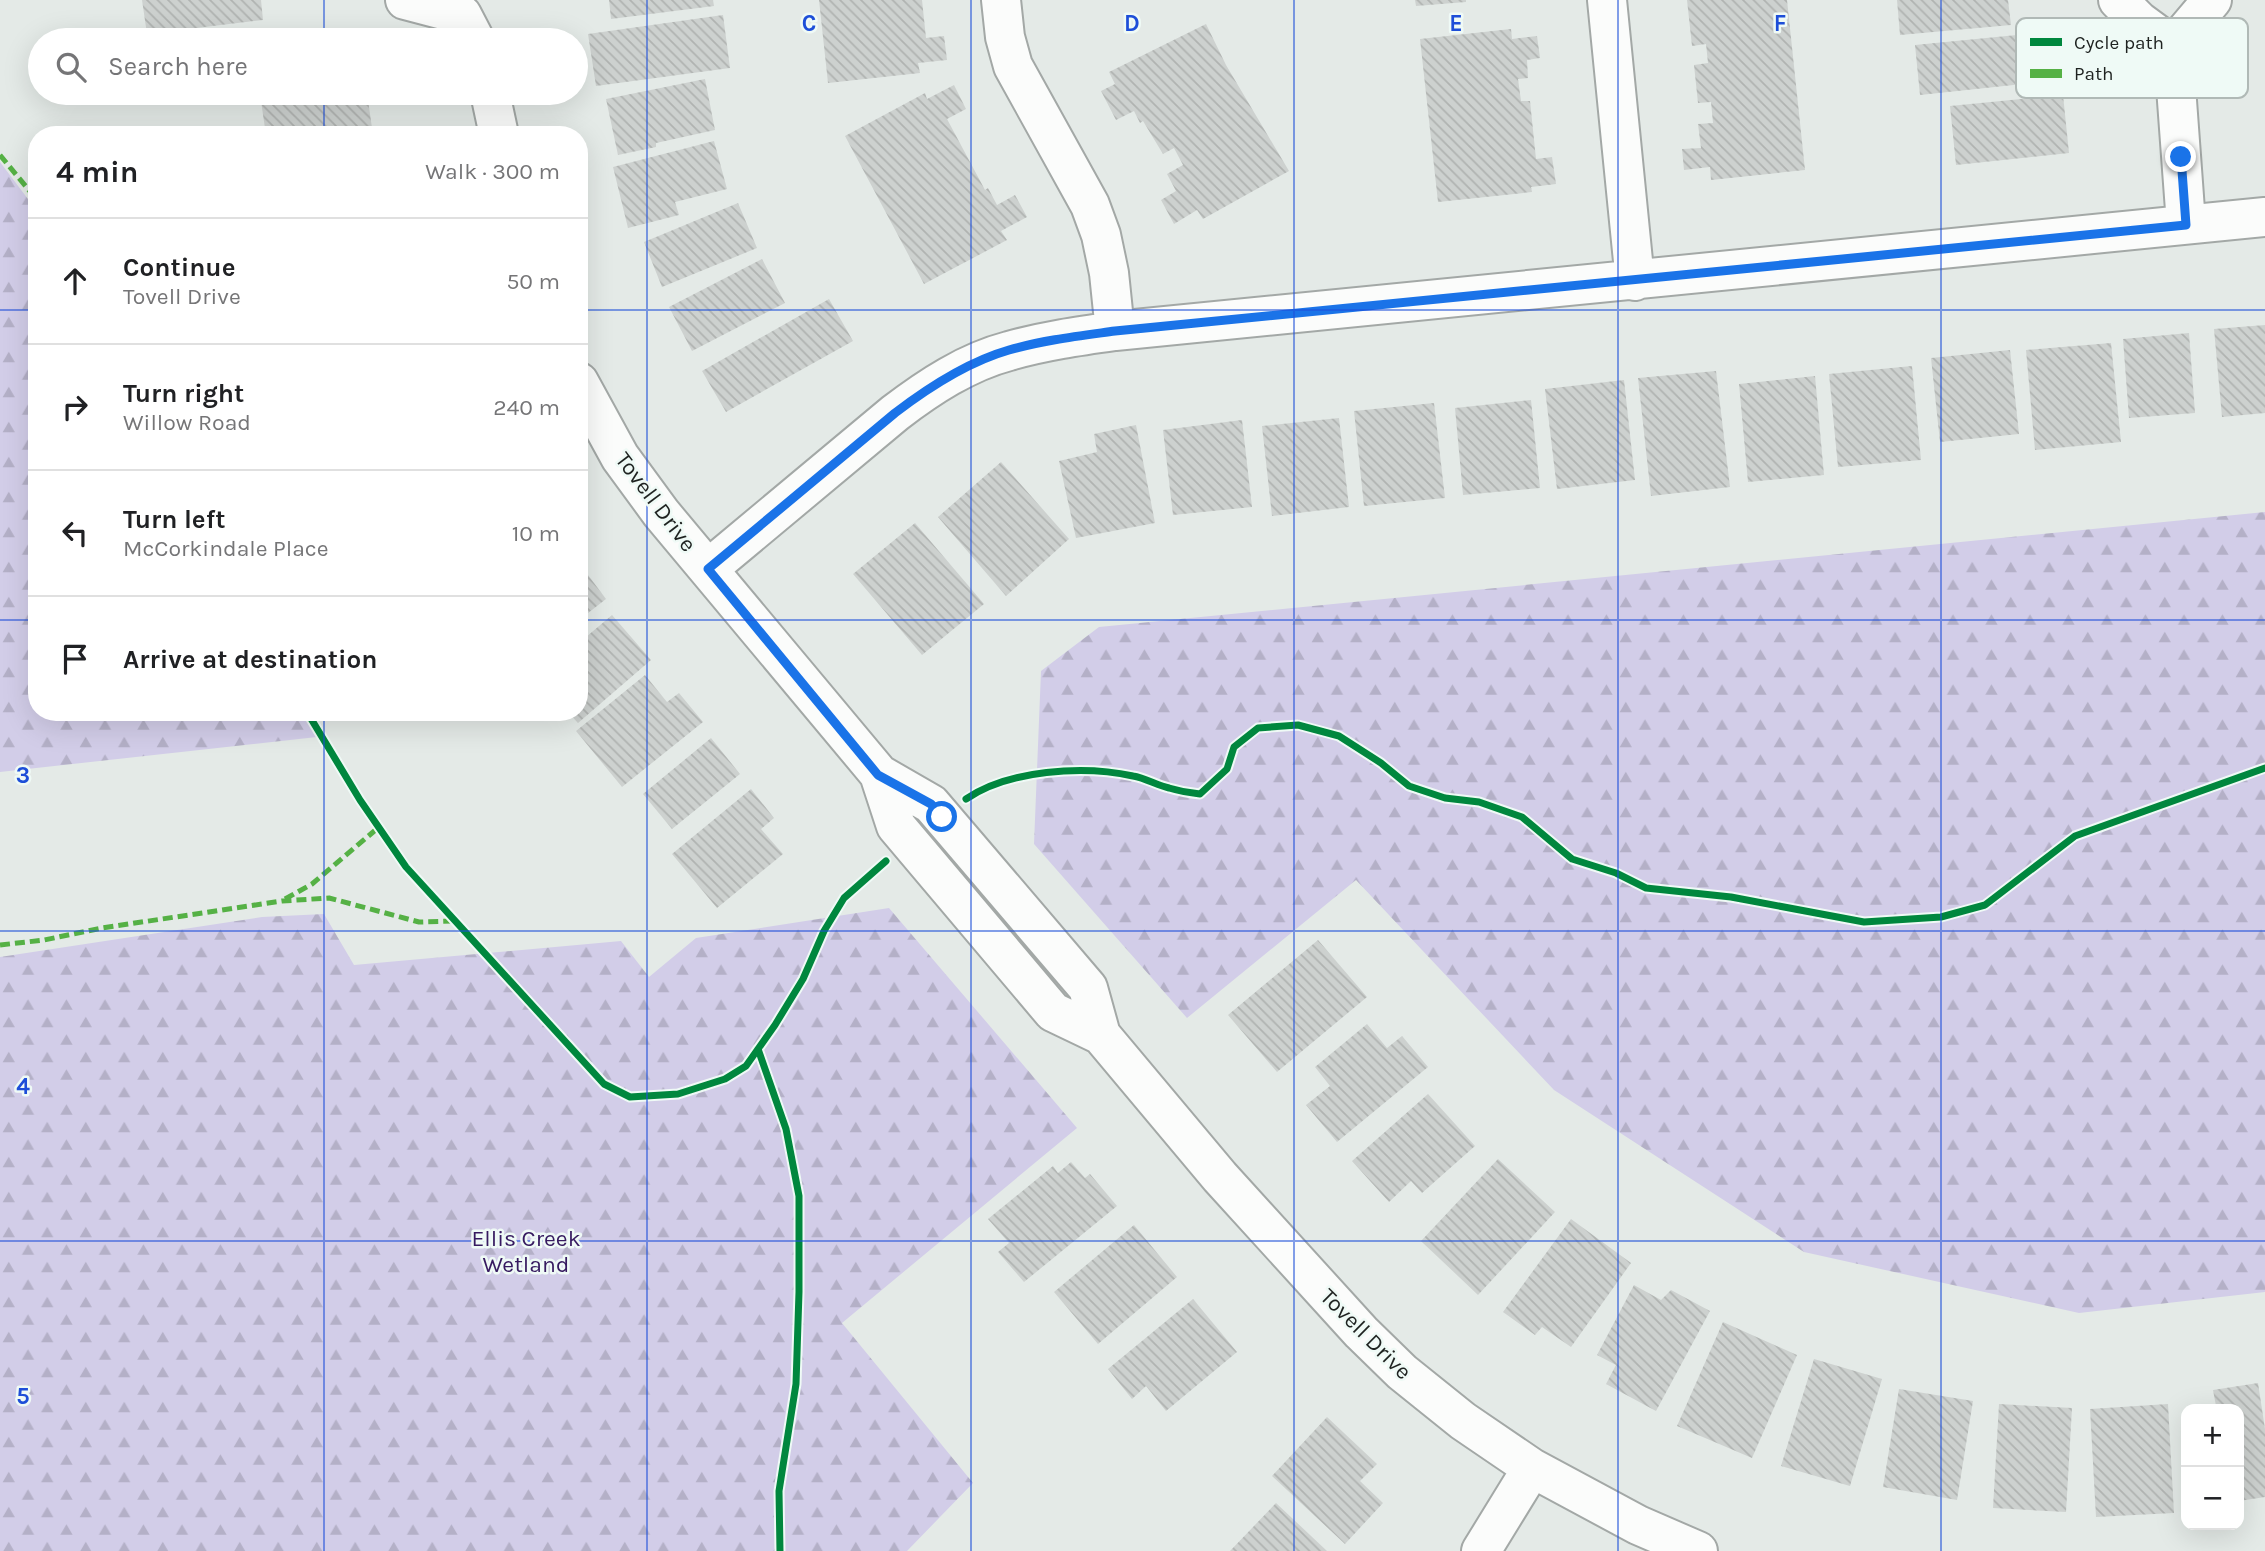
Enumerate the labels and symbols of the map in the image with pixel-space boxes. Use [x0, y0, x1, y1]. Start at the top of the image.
text: C [802, 10, 816, 37]
text: D [1124, 10, 1140, 37]
text: E [1449, 10, 1463, 37]
text: F [1774, 10, 1786, 37]
legend [2016, 18, 2248, 98]
text: Cycle path [2074, 32, 2164, 54]
text: Path [2074, 63, 2114, 85]
route end [2165, 141, 2196, 172]
street label: Tovell Drive [610, 447, 702, 557]
text: 3 [16, 762, 30, 789]
route start [926, 801, 957, 832]
text: 4 [16, 1073, 30, 1100]
park label: Ellis Creek Wetland [471, 1225, 581, 1278]
street label: Tovell Drive [1315, 1283, 1417, 1385]
text: 5 [16, 1383, 30, 1410]

